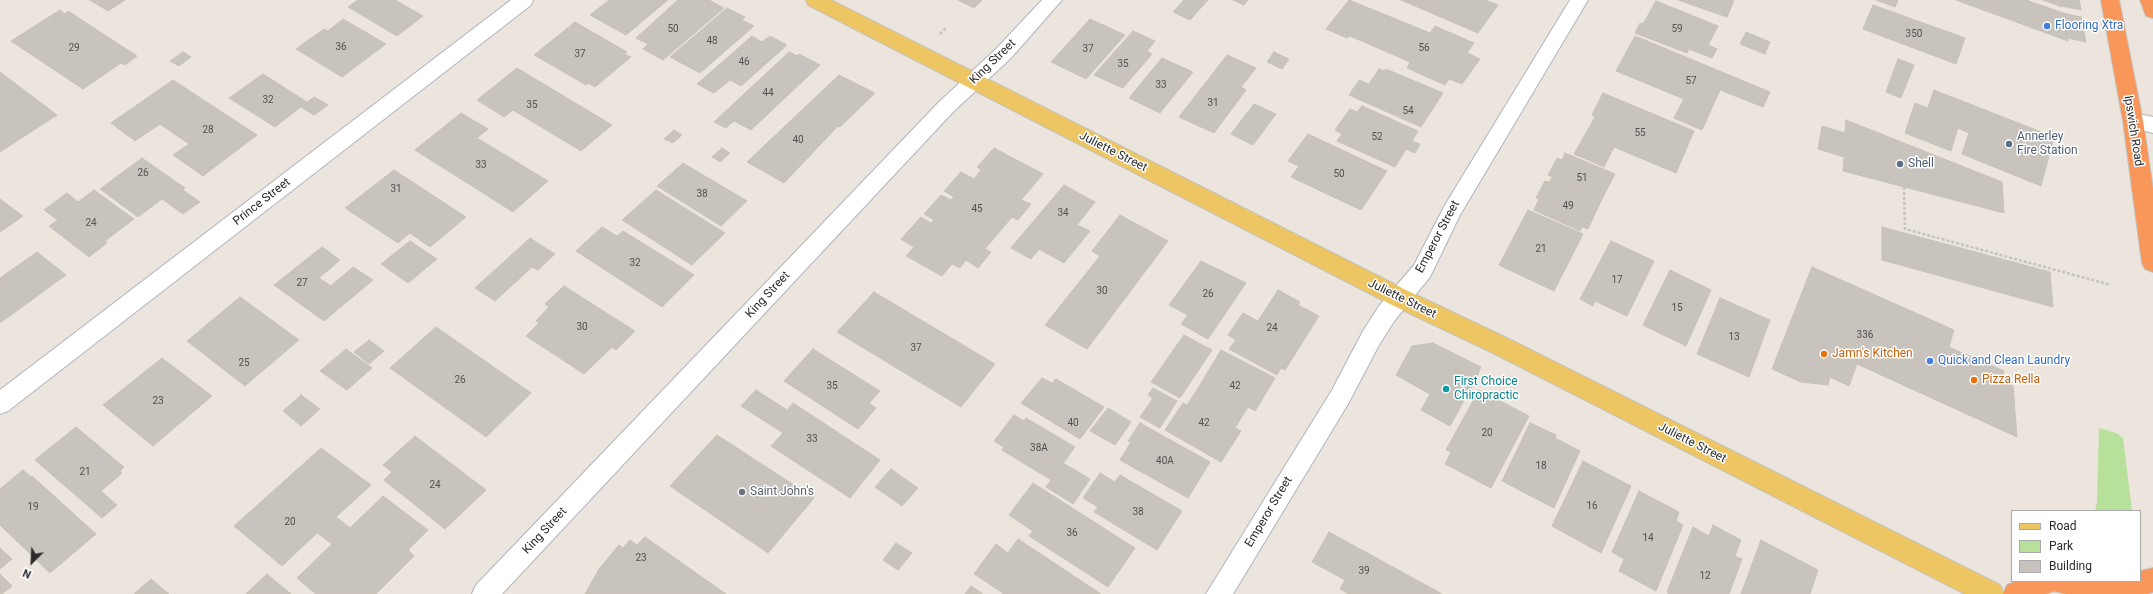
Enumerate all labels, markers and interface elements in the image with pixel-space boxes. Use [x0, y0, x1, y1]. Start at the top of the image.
place label: Flooring Xtra [2055, 19, 2123, 33]
marker: Flooring Xtra [2042, 21, 2052, 31]
house number: 50 [667, 23, 679, 35]
house number: 59 [1671, 23, 1683, 35]
house number: 350 [1906, 28, 1922, 40]
house number: 48 [706, 35, 718, 47]
street label: King Street [967, 37, 1019, 87]
house number: 36 [335, 41, 347, 53]
house number: 29 [68, 42, 80, 54]
house number: 56 [1418, 42, 1430, 54]
house number: 37 [1082, 43, 1094, 55]
house number: 37 [574, 48, 586, 60]
house number: 46 [738, 56, 750, 68]
house number: 35 [1117, 58, 1129, 70]
house number: 57 [1685, 75, 1697, 87]
house number: 33 [1155, 79, 1167, 91]
house number: 44 [762, 87, 774, 99]
house number: 32 [262, 94, 274, 106]
street label: Ipswich Road [2120, 95, 2146, 167]
house number: 31 [1207, 97, 1219, 109]
house number: 35 [526, 99, 538, 111]
house number: 54 [1402, 105, 1414, 117]
house number: 28 [202, 124, 214, 136]
house number: 55 [1634, 127, 1646, 139]
street label: Juliette Street [1077, 129, 1149, 175]
place label: Annerley Fire Station [2017, 130, 2078, 158]
house number: 52 [1371, 131, 1383, 143]
house number: 40 [792, 134, 804, 146]
marker: Annerley Fire Station [2004, 139, 2014, 149]
place label: Shell [1908, 157, 1934, 171]
house number: 33 [475, 159, 487, 171]
marker: Shell [1895, 159, 1905, 169]
house number: 26 [137, 167, 149, 179]
house number: 50 [1333, 168, 1345, 180]
house number: 51 [1576, 172, 1588, 184]
street label: Prince Street [231, 175, 293, 229]
house number: 31 [390, 183, 402, 195]
house number: 38 [696, 188, 708, 200]
street label: Emperor Street [1413, 198, 1463, 276]
house number: 49 [1562, 200, 1574, 212]
house number: 45 [971, 203, 983, 215]
house number: 34 [1057, 207, 1069, 219]
house number: 24 [85, 217, 97, 229]
house number: 21 [1535, 243, 1547, 255]
house number: 32 [629, 257, 641, 269]
street label: King Street [743, 269, 793, 321]
house number: 17 [1611, 274, 1623, 286]
street label: Juliette Street [1365, 276, 1439, 322]
house number: 27 [296, 277, 308, 289]
house number: 30 [1096, 285, 1108, 297]
house number: 26 [1202, 288, 1214, 300]
house number: 15 [1671, 302, 1683, 314]
house number: 30 [576, 321, 588, 333]
house number: 24 [1266, 322, 1278, 334]
house number: 336 [1857, 329, 1873, 341]
house number: 13 [1728, 331, 1740, 343]
house number: 37 [910, 342, 922, 354]
place label: Jamn's Kitchen [1832, 347, 1913, 361]
marker: Jamn's Kitchen [1819, 349, 1829, 359]
place label: Quick and Clean Laundry [1938, 354, 2070, 368]
marker: Quick and Clean Laundry [1925, 356, 1935, 366]
house number: 25 [238, 357, 250, 369]
place label: Pizza Rella [1982, 373, 2040, 387]
house number: 26 [454, 374, 466, 386]
place label: First Choice Chiropractic [1454, 375, 1519, 403]
marker: Pizza Rella [1969, 375, 1979, 385]
house number: 35 [826, 380, 838, 392]
house number: 42 [1229, 380, 1241, 392]
marker: First Choice Chiropractic [1441, 384, 1451, 394]
house number: 23 [152, 395, 164, 407]
house number: 40 [1067, 417, 1079, 429]
house number: 42 [1198, 417, 1210, 429]
street label: Juliette Street [1656, 420, 1728, 466]
house number: 20 [1481, 427, 1493, 439]
house number: 33 [806, 433, 818, 445]
house number: 38A [1030, 442, 1048, 454]
house number: 40A [1156, 455, 1174, 467]
house number: 18 [1535, 460, 1547, 472]
house number: 21 [79, 466, 91, 478]
street label: Emperor Street [1242, 474, 1296, 550]
house number: 24 [429, 479, 441, 491]
place label: Saint John's [750, 485, 814, 499]
marker: Saint John's [737, 487, 747, 497]
house number: 16 [1586, 500, 1598, 512]
house number: 19 [27, 501, 39, 513]
street label: King Street [520, 505, 570, 557]
house number: 38 [1132, 506, 1144, 518]
legend [2011, 510, 2141, 582]
house number: 20 [284, 516, 296, 528]
text: Road [2049, 519, 2077, 533]
house number: 36 [1066, 527, 1078, 539]
house number: 14 [1642, 532, 1654, 544]
text: Park [2049, 539, 2073, 553]
north arrow [12, 542, 52, 582]
house number: 23 [635, 552, 647, 564]
text: Building [2049, 559, 2092, 573]
house number: 39 [1358, 565, 1370, 577]
text: N [21, 566, 33, 581]
house number: 12 [1699, 570, 1711, 582]

